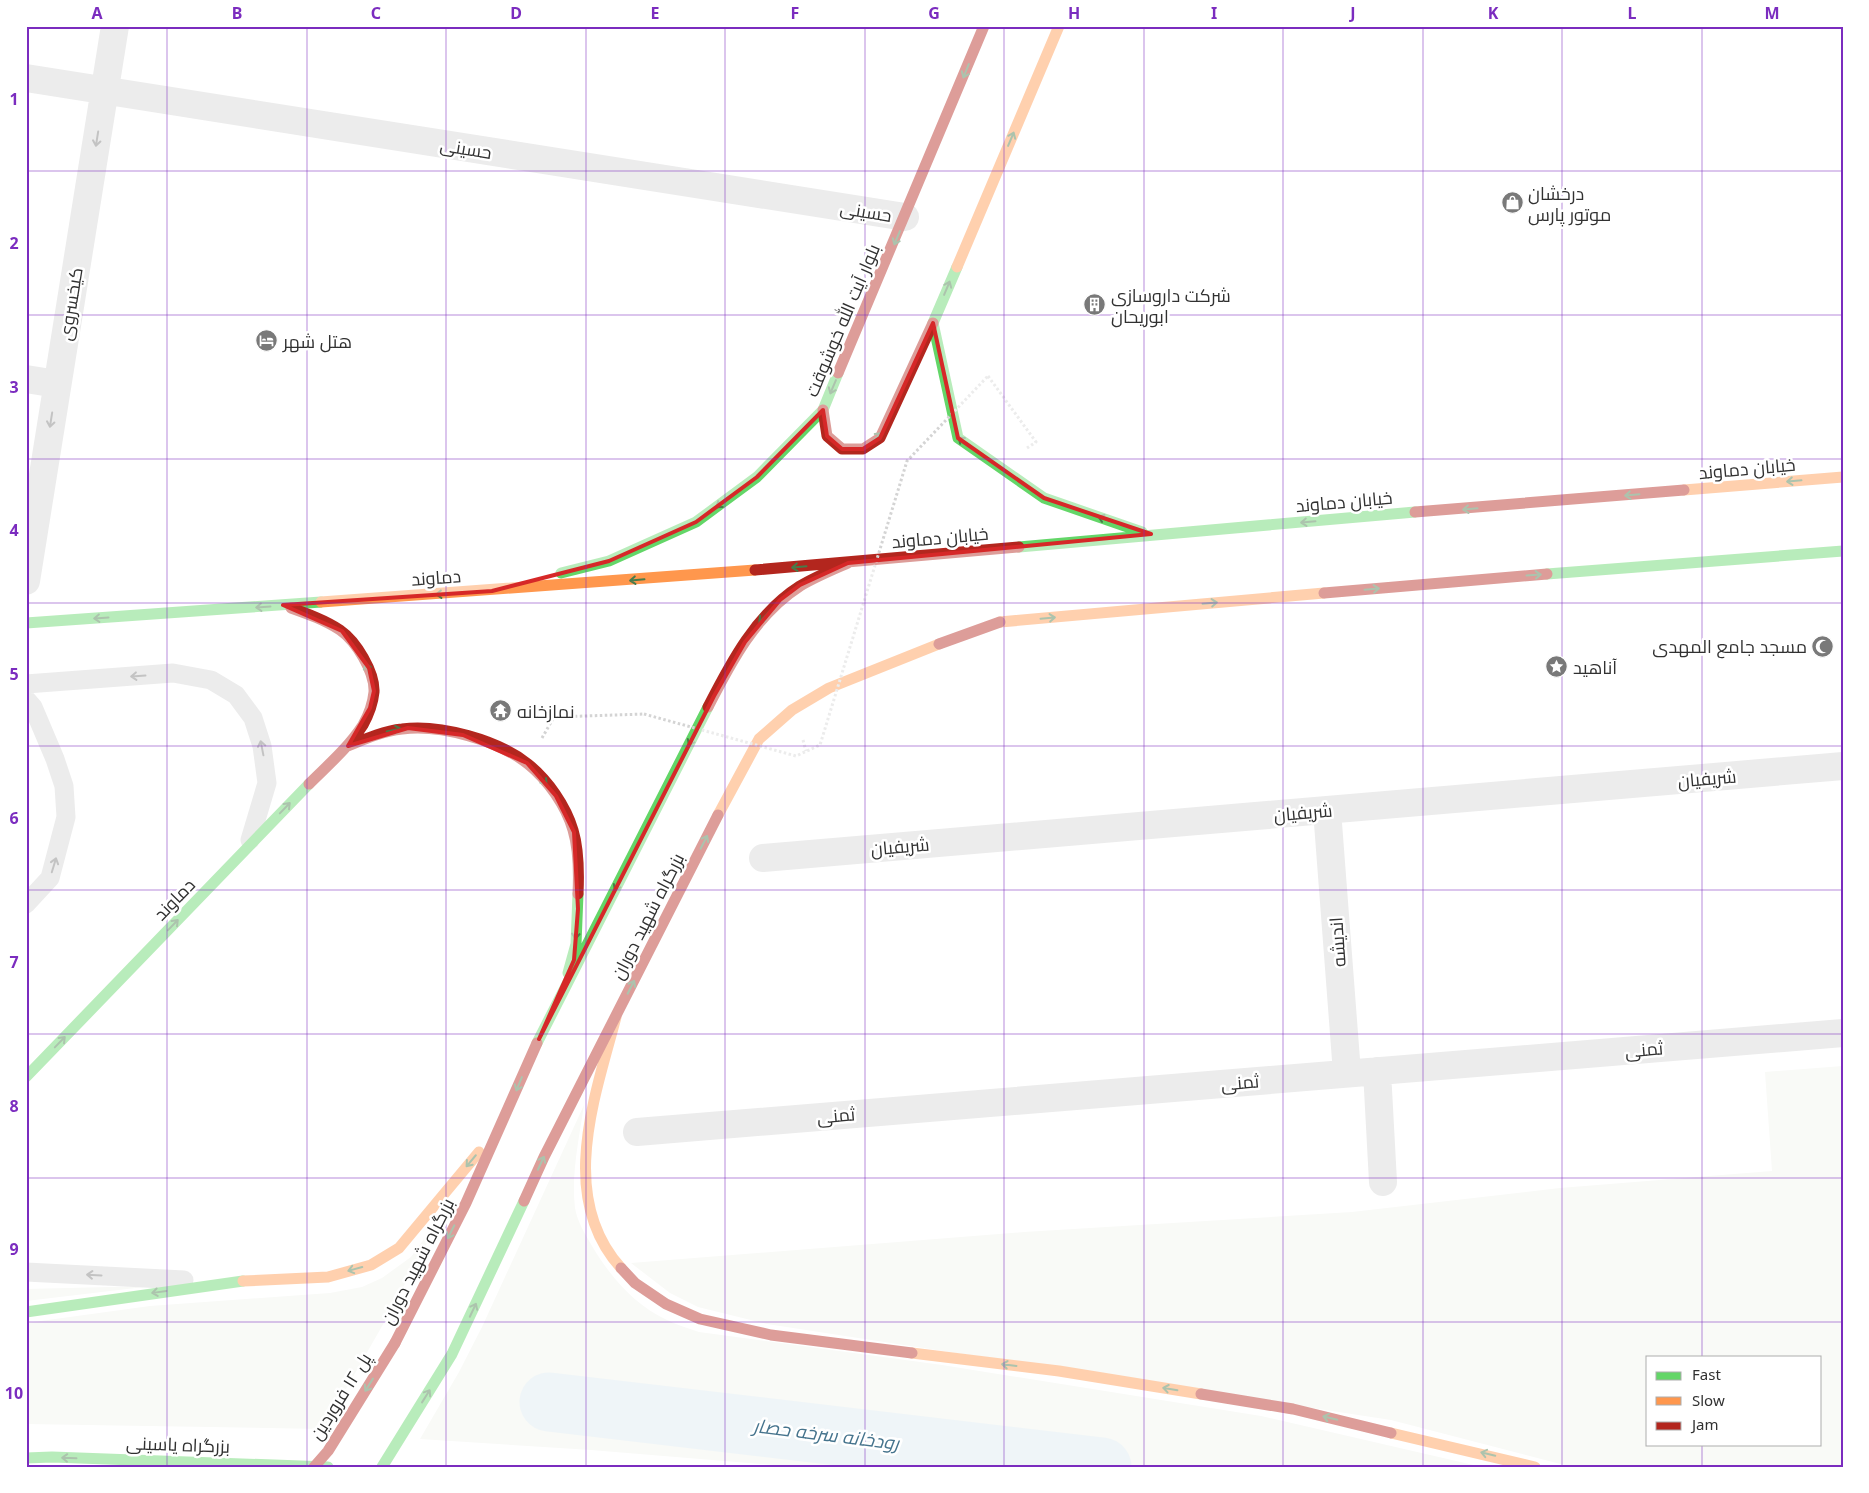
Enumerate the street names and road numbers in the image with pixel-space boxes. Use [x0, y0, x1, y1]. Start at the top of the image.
street label: حسینی [438, 132, 494, 164]
street label: حسینی [838, 195, 894, 227]
street label: بلوار آیت الله خوشوقت [799, 240, 885, 400]
street label: کیخسروی [52, 266, 88, 342]
street label: خیابان دماوند [1698, 452, 1796, 484]
street label: خیابان دماوند [1295, 485, 1393, 517]
street label: خیابان دماوند [891, 521, 989, 553]
street label: دماوند [410, 563, 462, 591]
street label: شریفیان [1677, 763, 1737, 793]
street label: شریفیان [1273, 797, 1333, 827]
street label: شریفیان [870, 831, 930, 861]
street label: بزرگراه شهید دوران [605, 849, 689, 983]
street label: دماوند [148, 873, 200, 925]
street label: اندیشه [1323, 916, 1351, 968]
street label: ثمنی [1624, 1035, 1664, 1063]
street label: ثمنی [1220, 1068, 1260, 1096]
street label: ثمنی [816, 1101, 856, 1129]
street label: بزرگراه شهید دوران [375, 1194, 459, 1328]
street label: پل ۱۲ فروردین [304, 1348, 377, 1445]
street label: بزرگراه یاسینی [126, 1430, 230, 1458]

